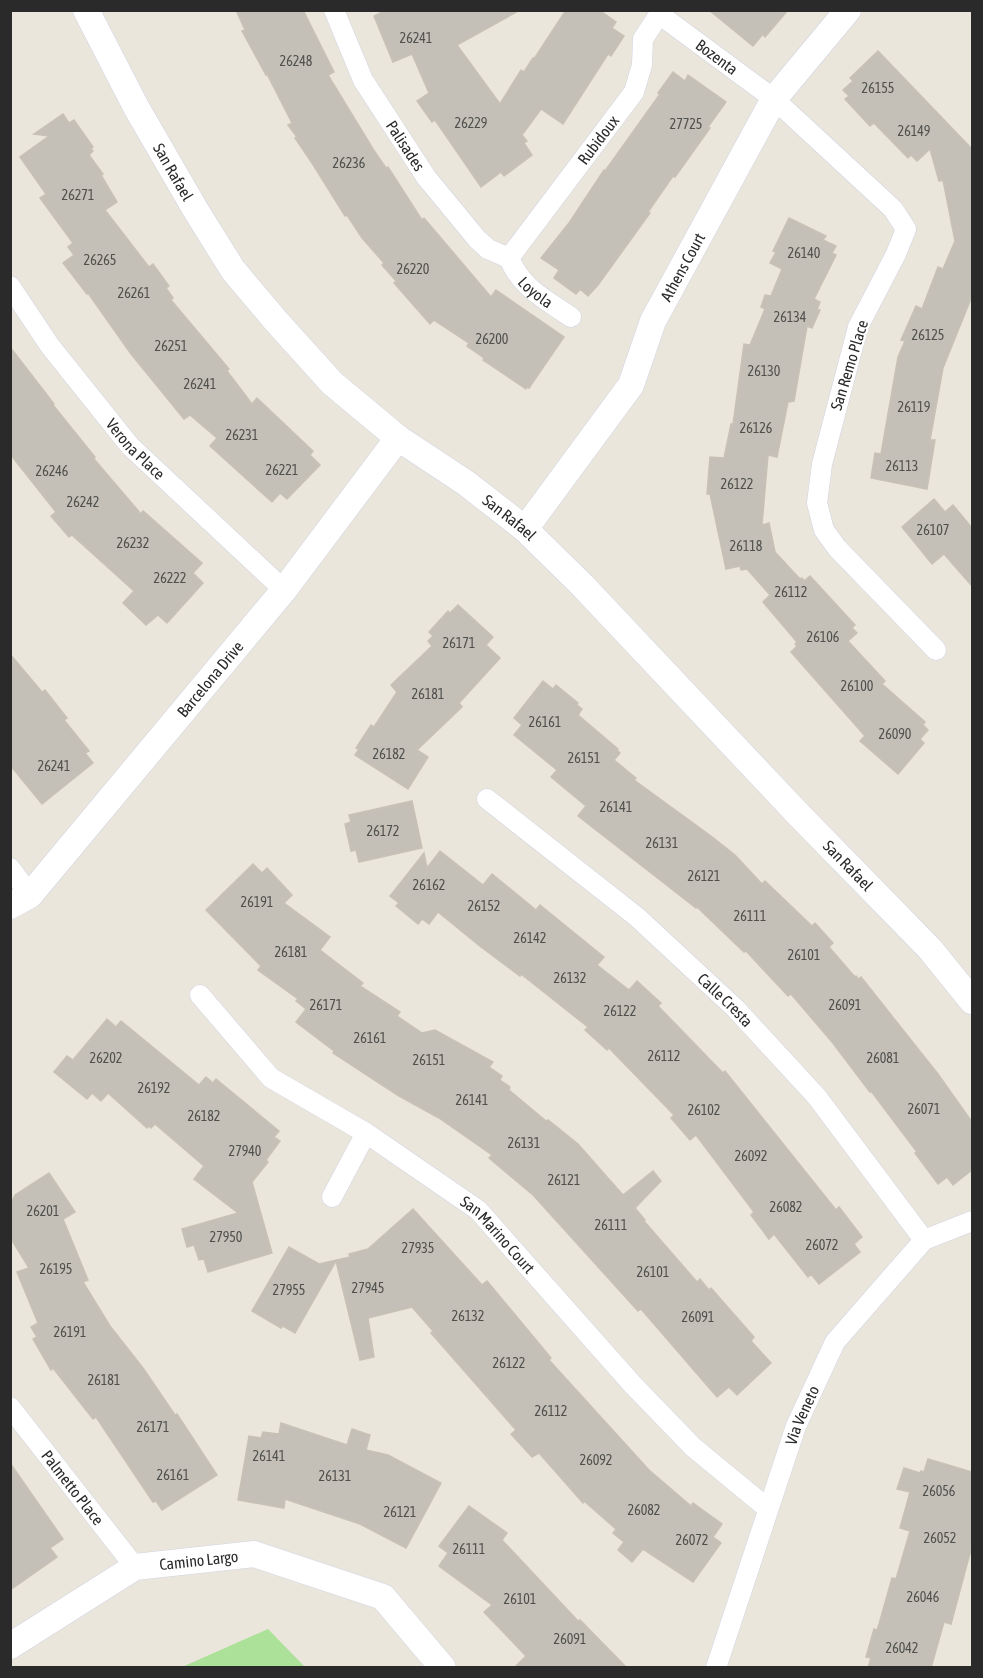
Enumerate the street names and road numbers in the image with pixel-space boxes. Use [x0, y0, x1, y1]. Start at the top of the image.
street label: Bozenta [692, 35, 741, 78]
street label: Rubidoux [574, 111, 622, 168]
street label: Palisades [383, 117, 429, 175]
street label: San Rafael [150, 140, 197, 204]
street label: Athens Court [657, 230, 708, 304]
street label: Loyola [515, 273, 556, 311]
street label: San Remo Place [827, 318, 871, 412]
street label: Verona Place [103, 415, 169, 483]
street label: San Rafael [479, 491, 541, 544]
street label: Barcelona Drive [173, 637, 247, 720]
street label: San Rafael [820, 837, 877, 895]
street label: Calle Cresta [694, 969, 757, 1030]
street label: San Marino Court [457, 1192, 539, 1277]
street label: Via Veneto [781, 1383, 822, 1447]
street label: Palmetto Place [38, 1447, 107, 1528]
street label: Camino Largo [158, 1547, 239, 1573]

